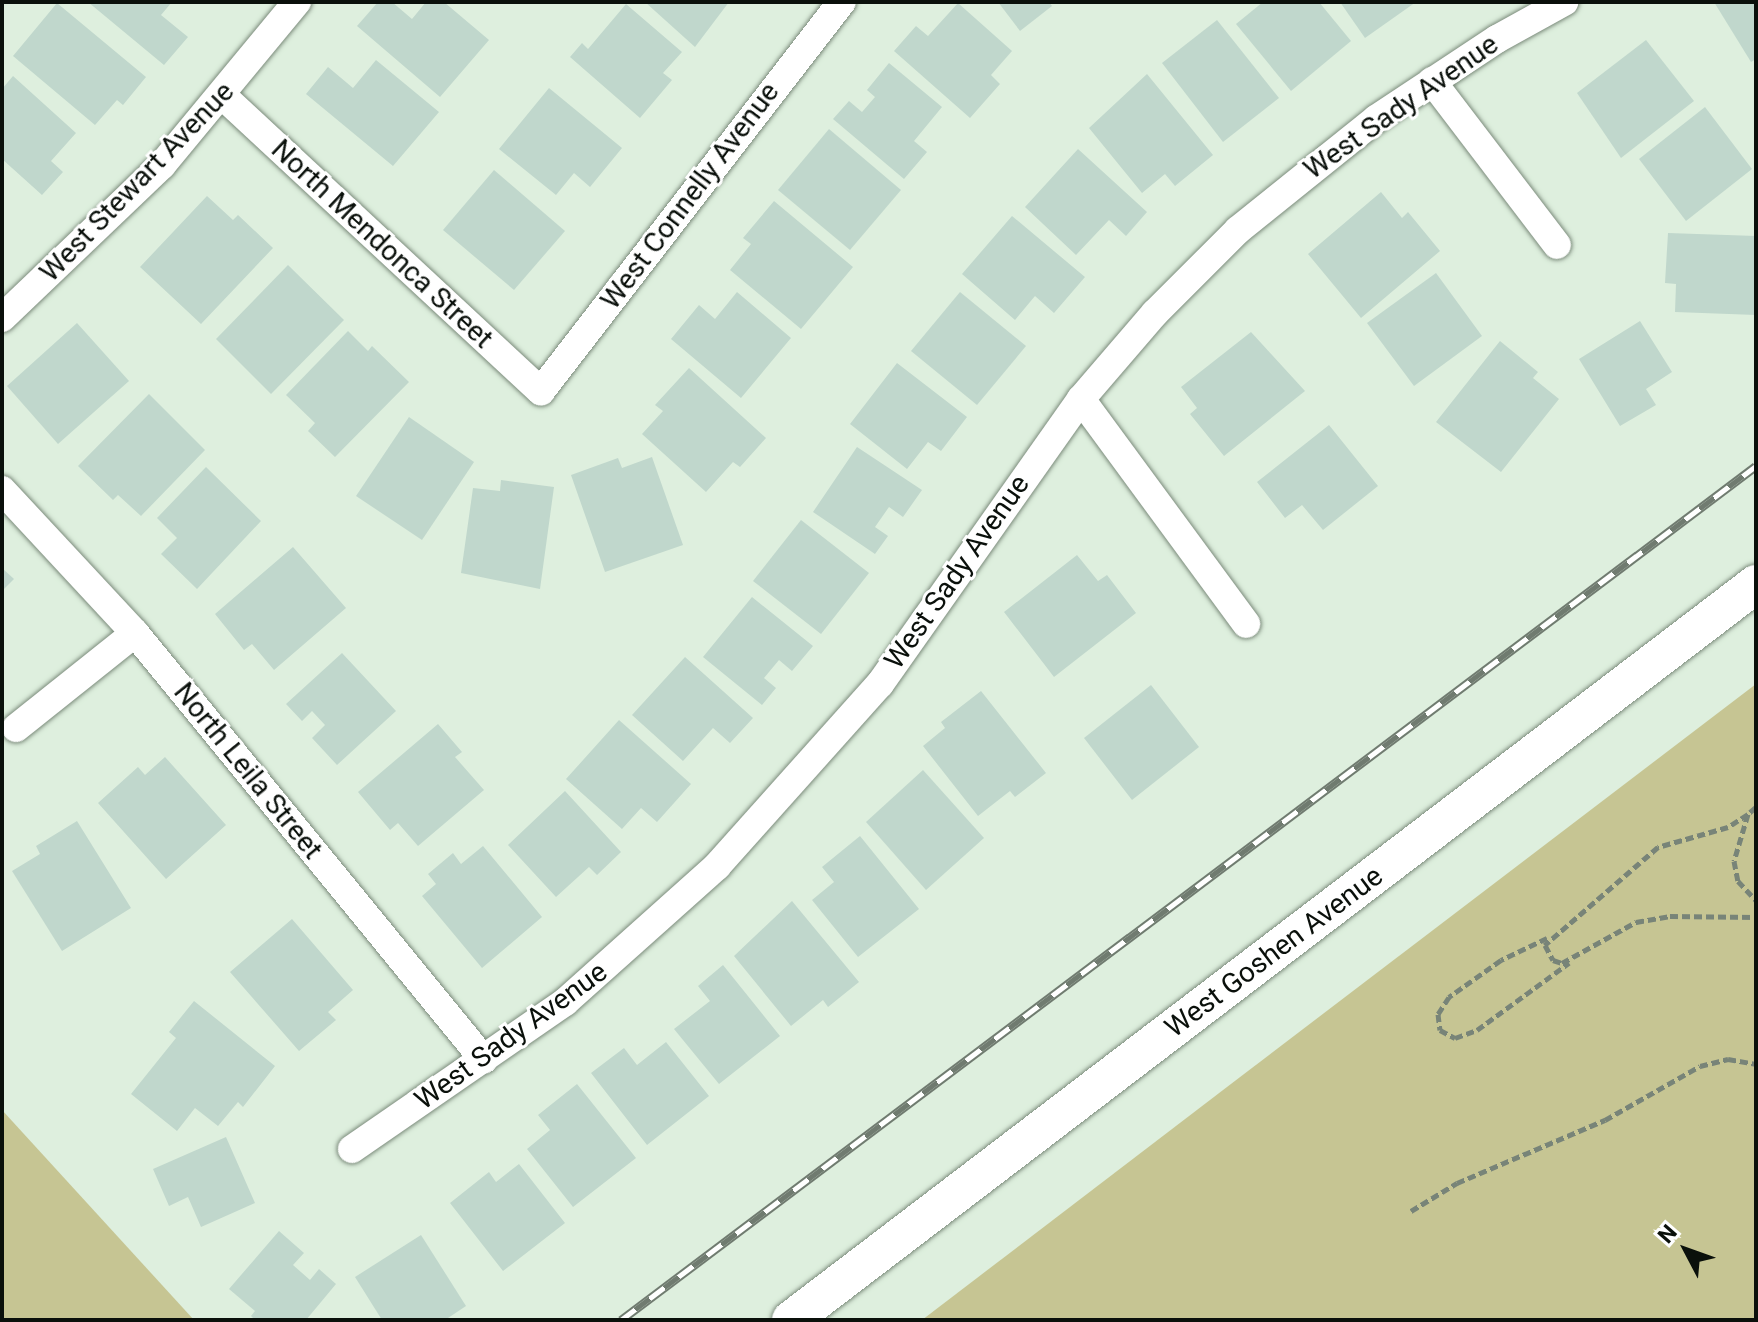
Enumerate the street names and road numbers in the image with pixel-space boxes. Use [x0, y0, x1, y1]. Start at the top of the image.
street label: West Sady Avenue [1297, 27, 1505, 187]
street label: West Stewart Avenue [33, 75, 241, 289]
street label: West Connelly Avenue [594, 76, 786, 316]
street label: North Mendonca Street [264, 133, 500, 355]
street label: West Sady Avenue [877, 468, 1037, 676]
street label: North Leila Street [167, 676, 329, 866]
street label: West Goshen Avenue [1159, 859, 1389, 1045]
street label: West Sady Avenue [408, 955, 614, 1117]

